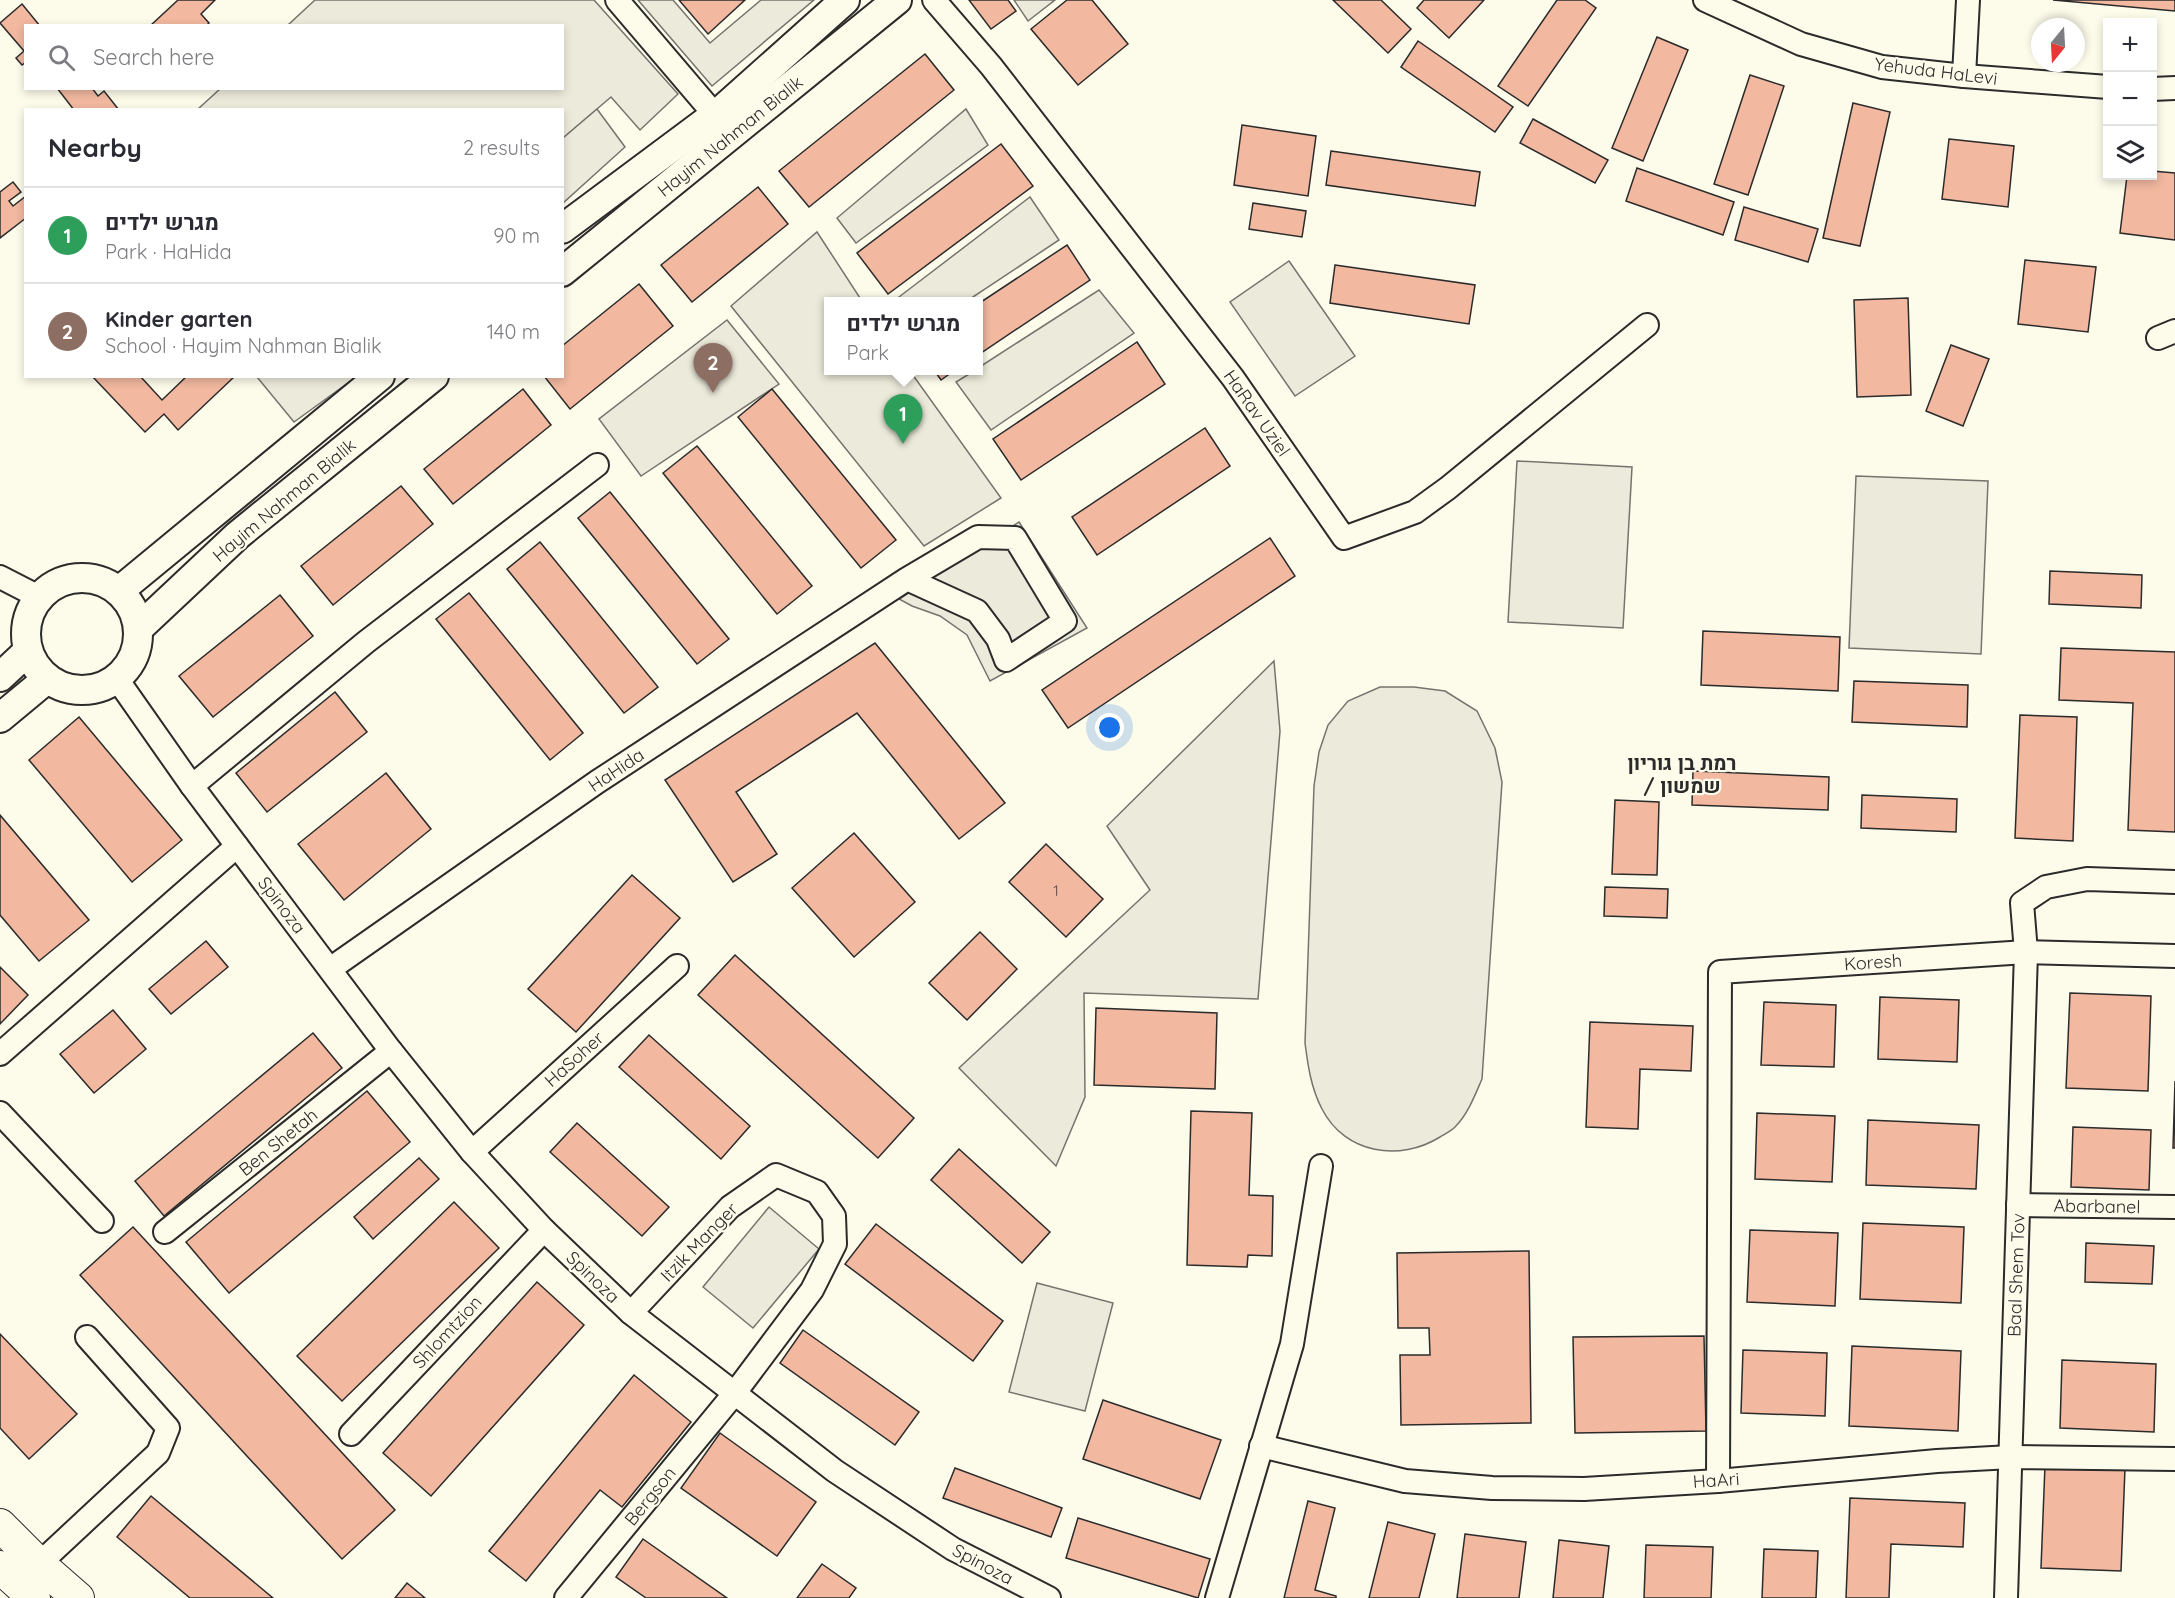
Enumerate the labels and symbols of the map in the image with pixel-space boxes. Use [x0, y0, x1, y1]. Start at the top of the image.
north arrow [2031, 18, 2085, 72]
street label: Yehuda HaLevi [1873, 52, 1999, 90]
street label: Hayim Nahman Bialik [653, 70, 807, 202]
pin: 2 [694, 344, 732, 393]
street label: HaRav Uziel [1219, 365, 1295, 461]
pin: 1 [884, 394, 922, 444]
street label: Hayim Nahman Bialik [208, 433, 360, 567]
your location [1095, 713, 1124, 742]
street label: HaHida [584, 743, 648, 797]
district label: רמת בן גוריון / שמשון [1628, 750, 1736, 798]
street label: Spinoza [253, 872, 311, 938]
house number: 1 [1053, 881, 1059, 900]
street label: Koresh [1843, 949, 1903, 975]
street label: HaSoher [539, 1026, 609, 1092]
street label: Ben Shetah [234, 1103, 322, 1181]
street label: Abarbanel [2053, 1194, 2141, 1218]
street label: Itzik Manger [655, 1197, 743, 1287]
street label: Baal Shem Tov [2002, 1213, 2030, 1337]
street label: Spinoza [561, 1246, 625, 1308]
street label: Shlomtzion [407, 1291, 487, 1373]
street label: Bergson [619, 1462, 681, 1530]
street label: HaAri [1692, 1467, 1740, 1493]
street label: Spinoza [949, 1538, 1017, 1590]

